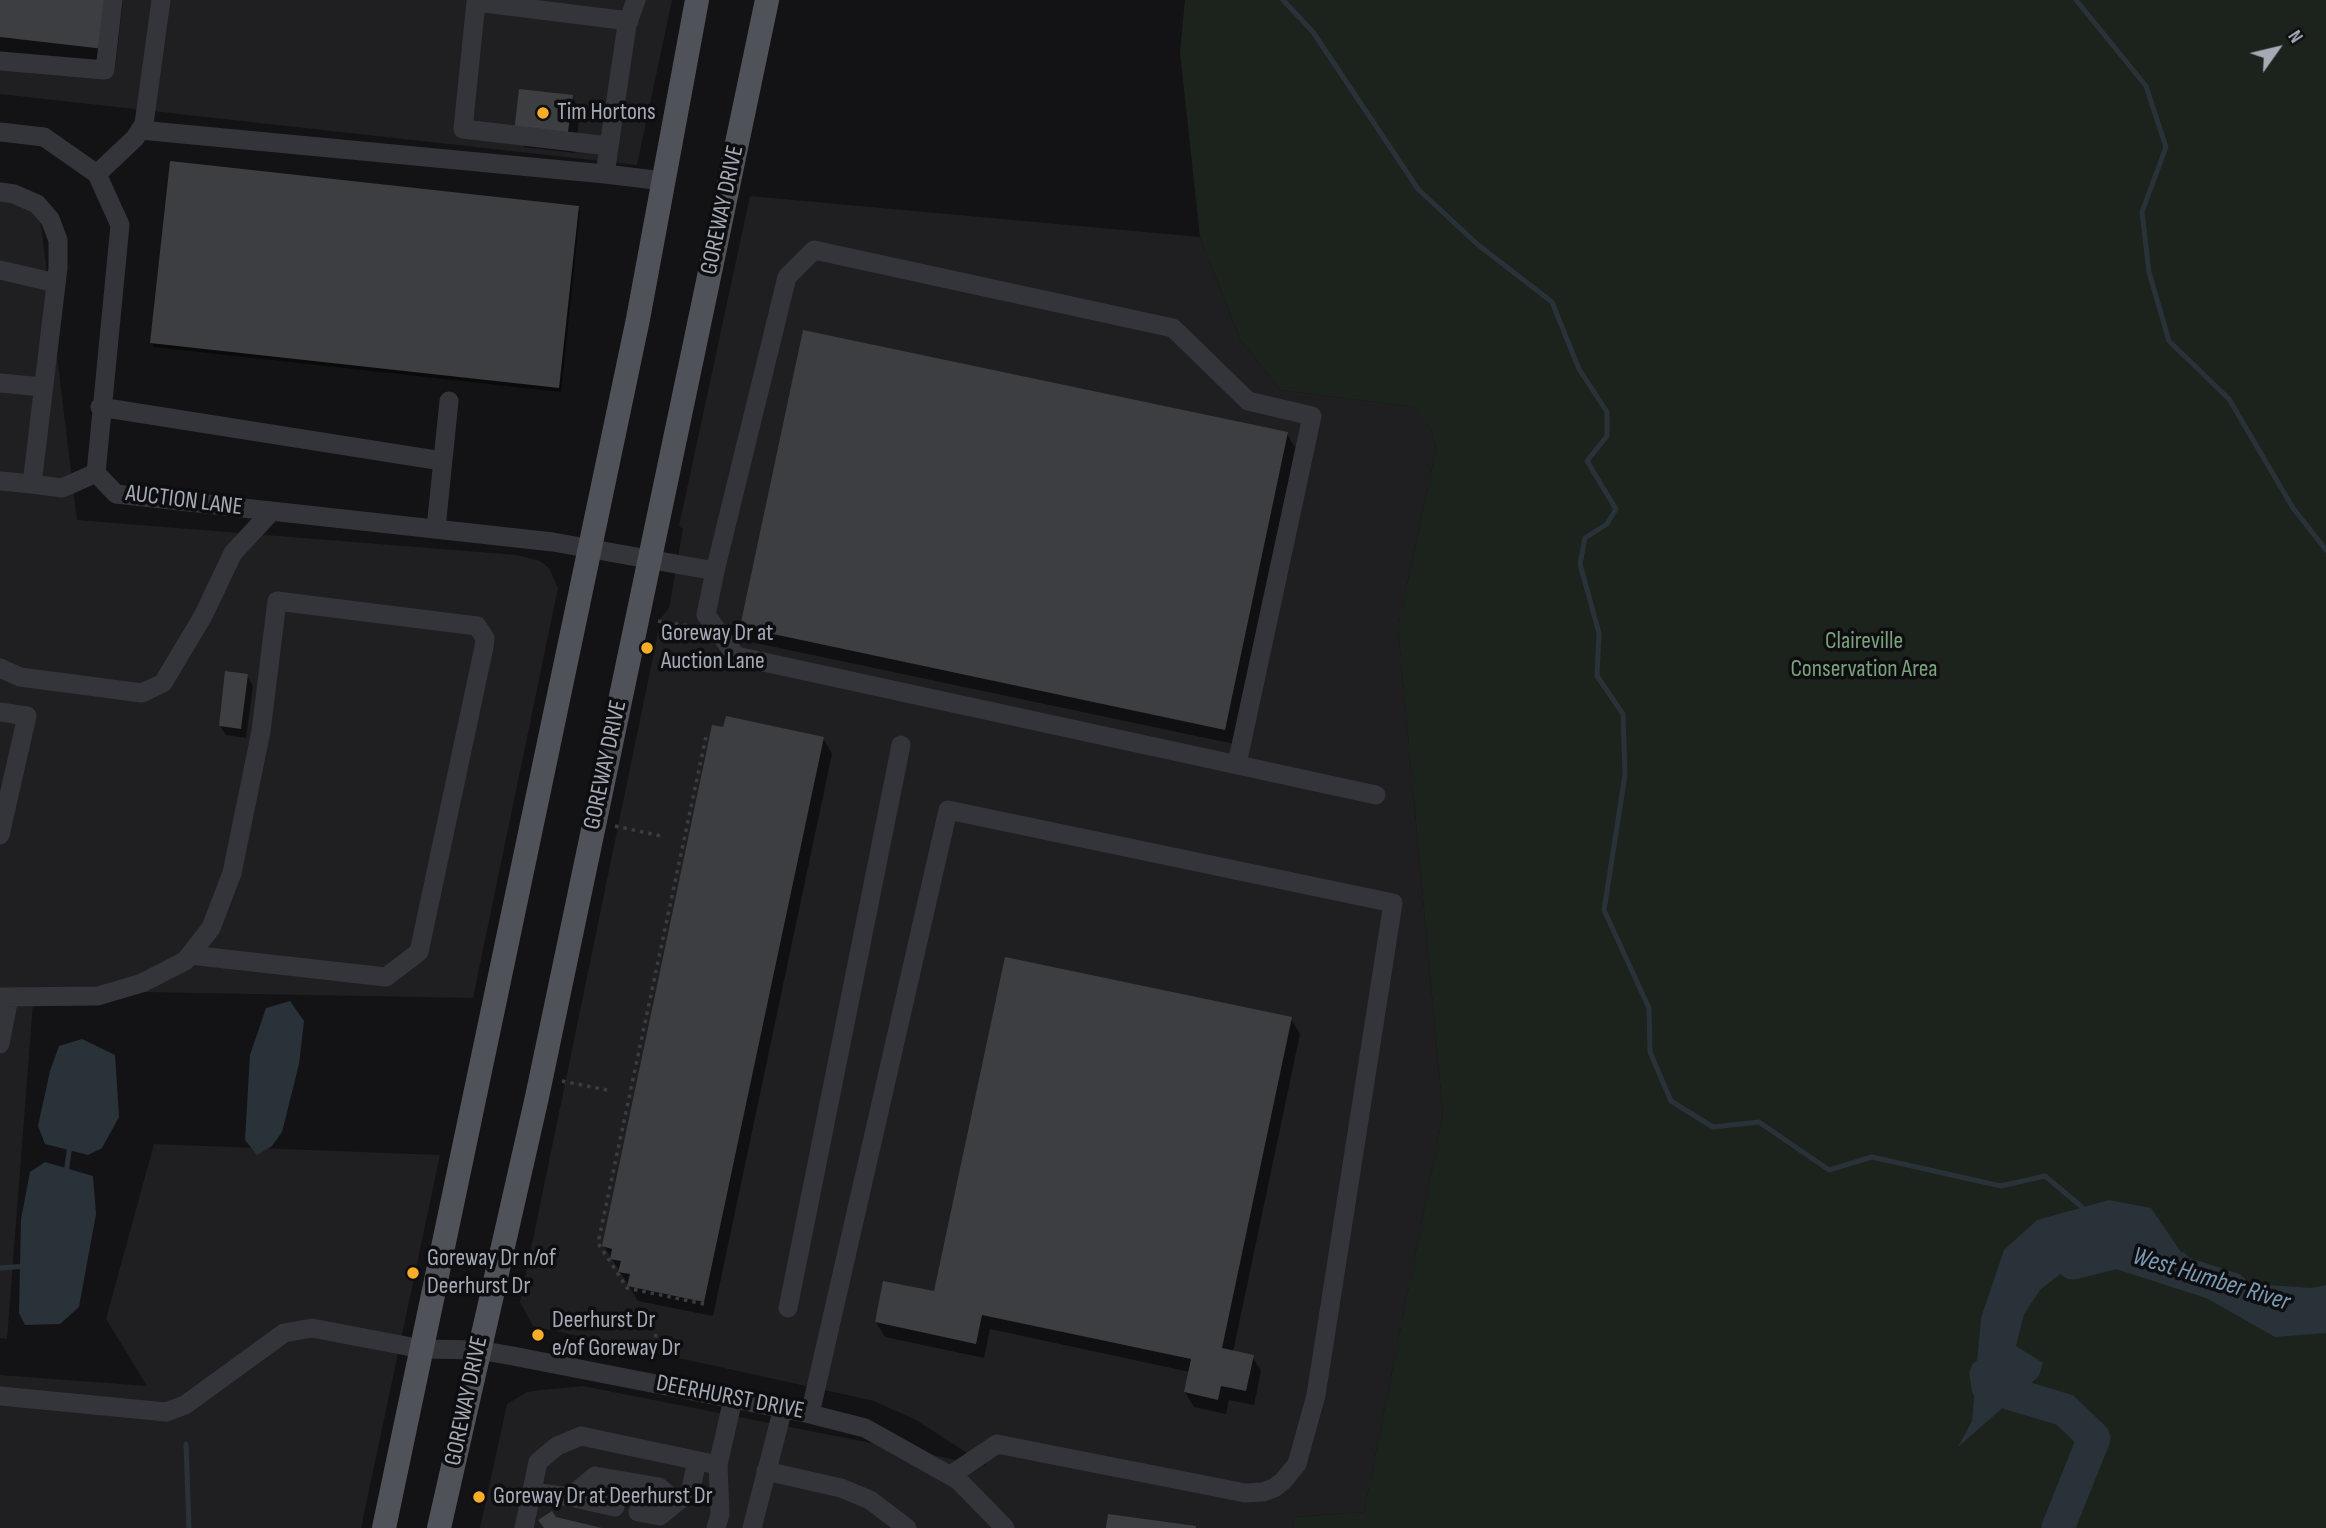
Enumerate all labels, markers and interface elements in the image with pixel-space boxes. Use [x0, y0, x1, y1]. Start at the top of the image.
north arrow [2242, 14, 2312, 84]
text: N [2282, 26, 2307, 48]
place label: Tim Hortons [557, 99, 656, 127]
marker: Tim Hortons [535, 105, 551, 121]
street label: GOREWAY DRIVE [695, 143, 751, 277]
street label: AUCTION LANE [124, 480, 244, 522]
place label: Goreway Dr at Auction Lane [661, 620, 773, 676]
park label: Claireville Conservation Area [1790, 628, 1938, 684]
marker: Goreway Dr at Auction Lane [639, 640, 655, 656]
street label: GOREWAY DRIVE [578, 698, 634, 832]
water label: West Humber River [2129, 1241, 2293, 1319]
place label: Goreway Dr n/of Deerhurst Dr [427, 1245, 556, 1301]
marker: Goreway Dr n/of Deerhurst Dr [405, 1265, 421, 1281]
place label: Deerhurst Dr e/of Goreway Dr [552, 1307, 680, 1363]
marker: Deerhurst Dr e/of Goreway Dr [530, 1327, 546, 1343]
street label: GOREWAY DRIVE [439, 1334, 495, 1468]
street label: DEERHURST DRIVE [654, 1370, 806, 1426]
place label: Goreway Dr at Deerhurst Dr [493, 1483, 713, 1511]
marker: Goreway Dr at Deerhurst Dr [471, 1489, 487, 1505]

